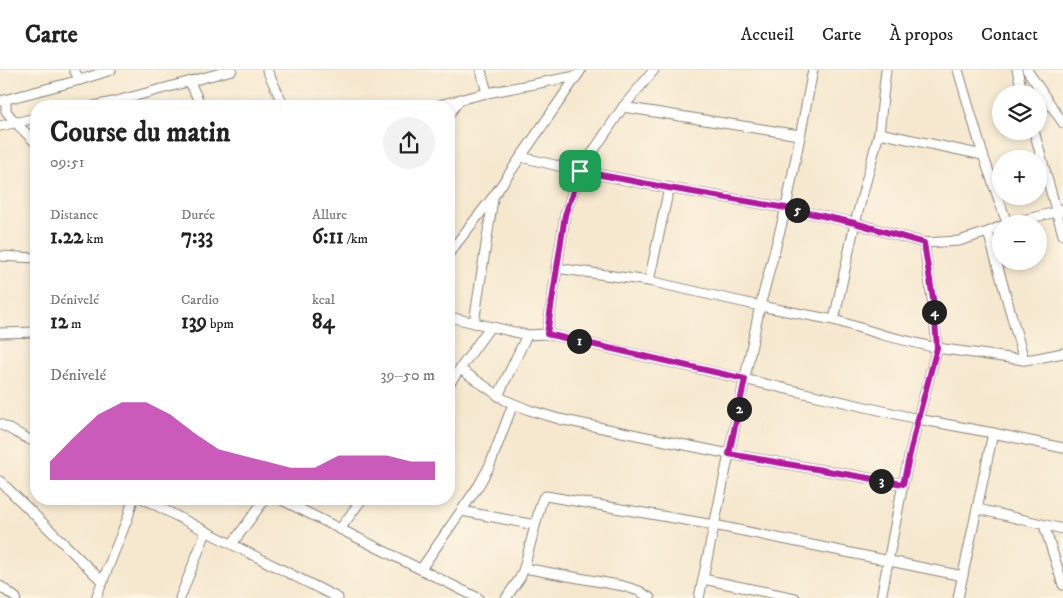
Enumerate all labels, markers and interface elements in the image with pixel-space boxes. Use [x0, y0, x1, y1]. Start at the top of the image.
text: Carte [25, 20, 78, 50]
text: Accueil [741, 24, 794, 46]
text: Carte [822, 24, 861, 46]
text: À propos [889, 24, 953, 46]
text: Contact [981, 24, 1038, 46]
map controls [992, 85, 1047, 270]
button: layers [992, 85, 1047, 140]
text: Course du matin [50, 115, 230, 150]
button: share [383, 117, 435, 169]
pin [559, 150, 601, 192]
button: + [992, 150, 1047, 205]
text: 09:51 [50, 152, 85, 172]
icon: arrive [566, 157, 594, 185]
pin: 5 [784, 198, 810, 222]
text: 5 [794, 201, 801, 219]
text: Distance [50, 206, 98, 224]
text: Durée [181, 206, 215, 224]
text: Allure [312, 206, 347, 224]
button: − [992, 215, 1047, 270]
text: 1.22 [50, 224, 83, 250]
text: 7:33 [181, 224, 213, 250]
text: 6:11 [312, 224, 344, 250]
text: km [83, 230, 104, 248]
text: /km [344, 230, 368, 248]
text: Dénivelé [50, 291, 99, 309]
text: Cardio [181, 291, 219, 309]
text: kcal [312, 291, 335, 309]
pin: 4 [922, 300, 946, 324]
text: 4 [930, 303, 939, 321]
text: 12 [50, 309, 68, 335]
text: 139 [181, 309, 207, 335]
text: 84 [312, 309, 335, 335]
text: m [68, 315, 82, 333]
text: bpm [207, 315, 234, 333]
pin: 1 [566, 328, 592, 354]
text: 1 [577, 332, 582, 350]
text: Dénivelé [50, 365, 106, 385]
text: 39–50 m [381, 365, 435, 385]
pin: 2 [726, 396, 752, 422]
text: 2 [736, 400, 743, 418]
pin: 3 [868, 468, 894, 494]
text: 3 [879, 472, 884, 490]

